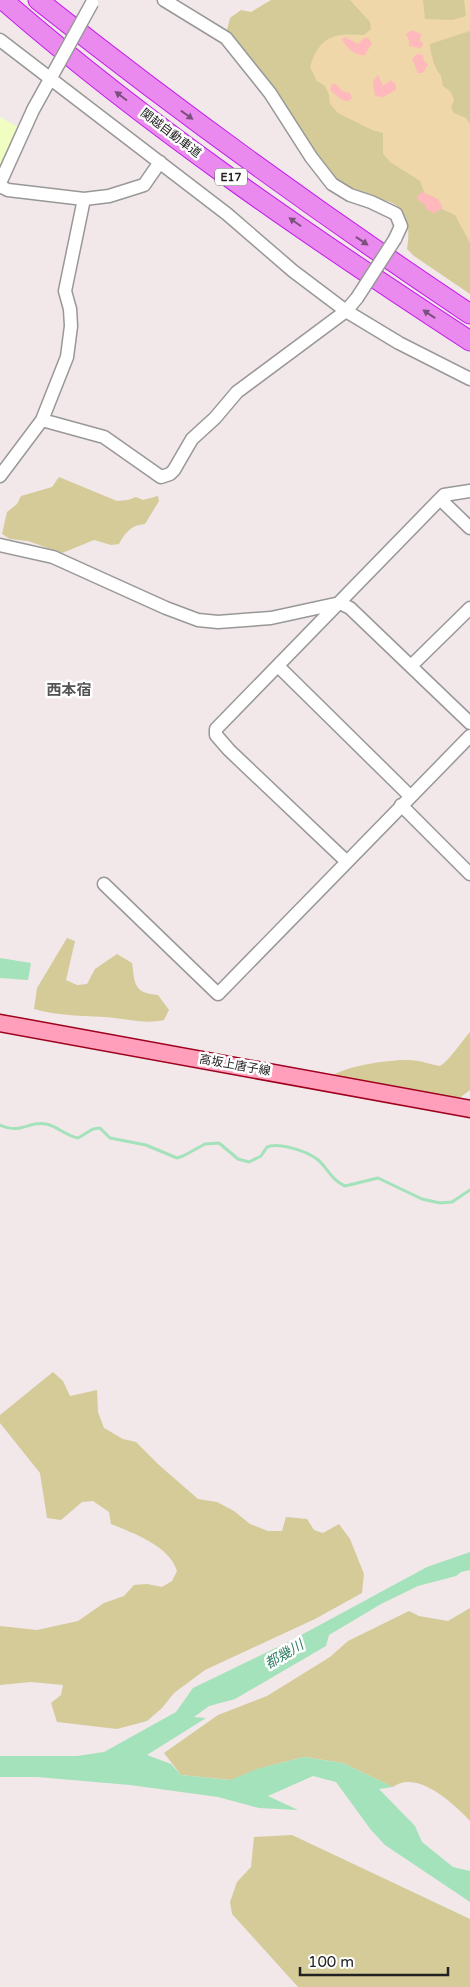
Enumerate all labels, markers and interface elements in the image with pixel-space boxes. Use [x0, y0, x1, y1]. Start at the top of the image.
one-way arrow [114, 91, 128, 101]
street label: 関越自動車道 [138, 106, 204, 160]
one-way arrow [180, 110, 193, 121]
road number: E17 [215, 168, 247, 186]
one-way arrow [288, 217, 302, 227]
one-way arrow [355, 236, 369, 246]
one-way arrow [423, 309, 436, 319]
district label: 西本宿 [46, 681, 92, 699]
street label: 高坂上唐子線 [198, 1052, 272, 1078]
water label: 都幾川 [262, 1635, 308, 1673]
scale bar [300, 1944, 448, 1976]
text: 100 m [308, 1953, 354, 1971]

